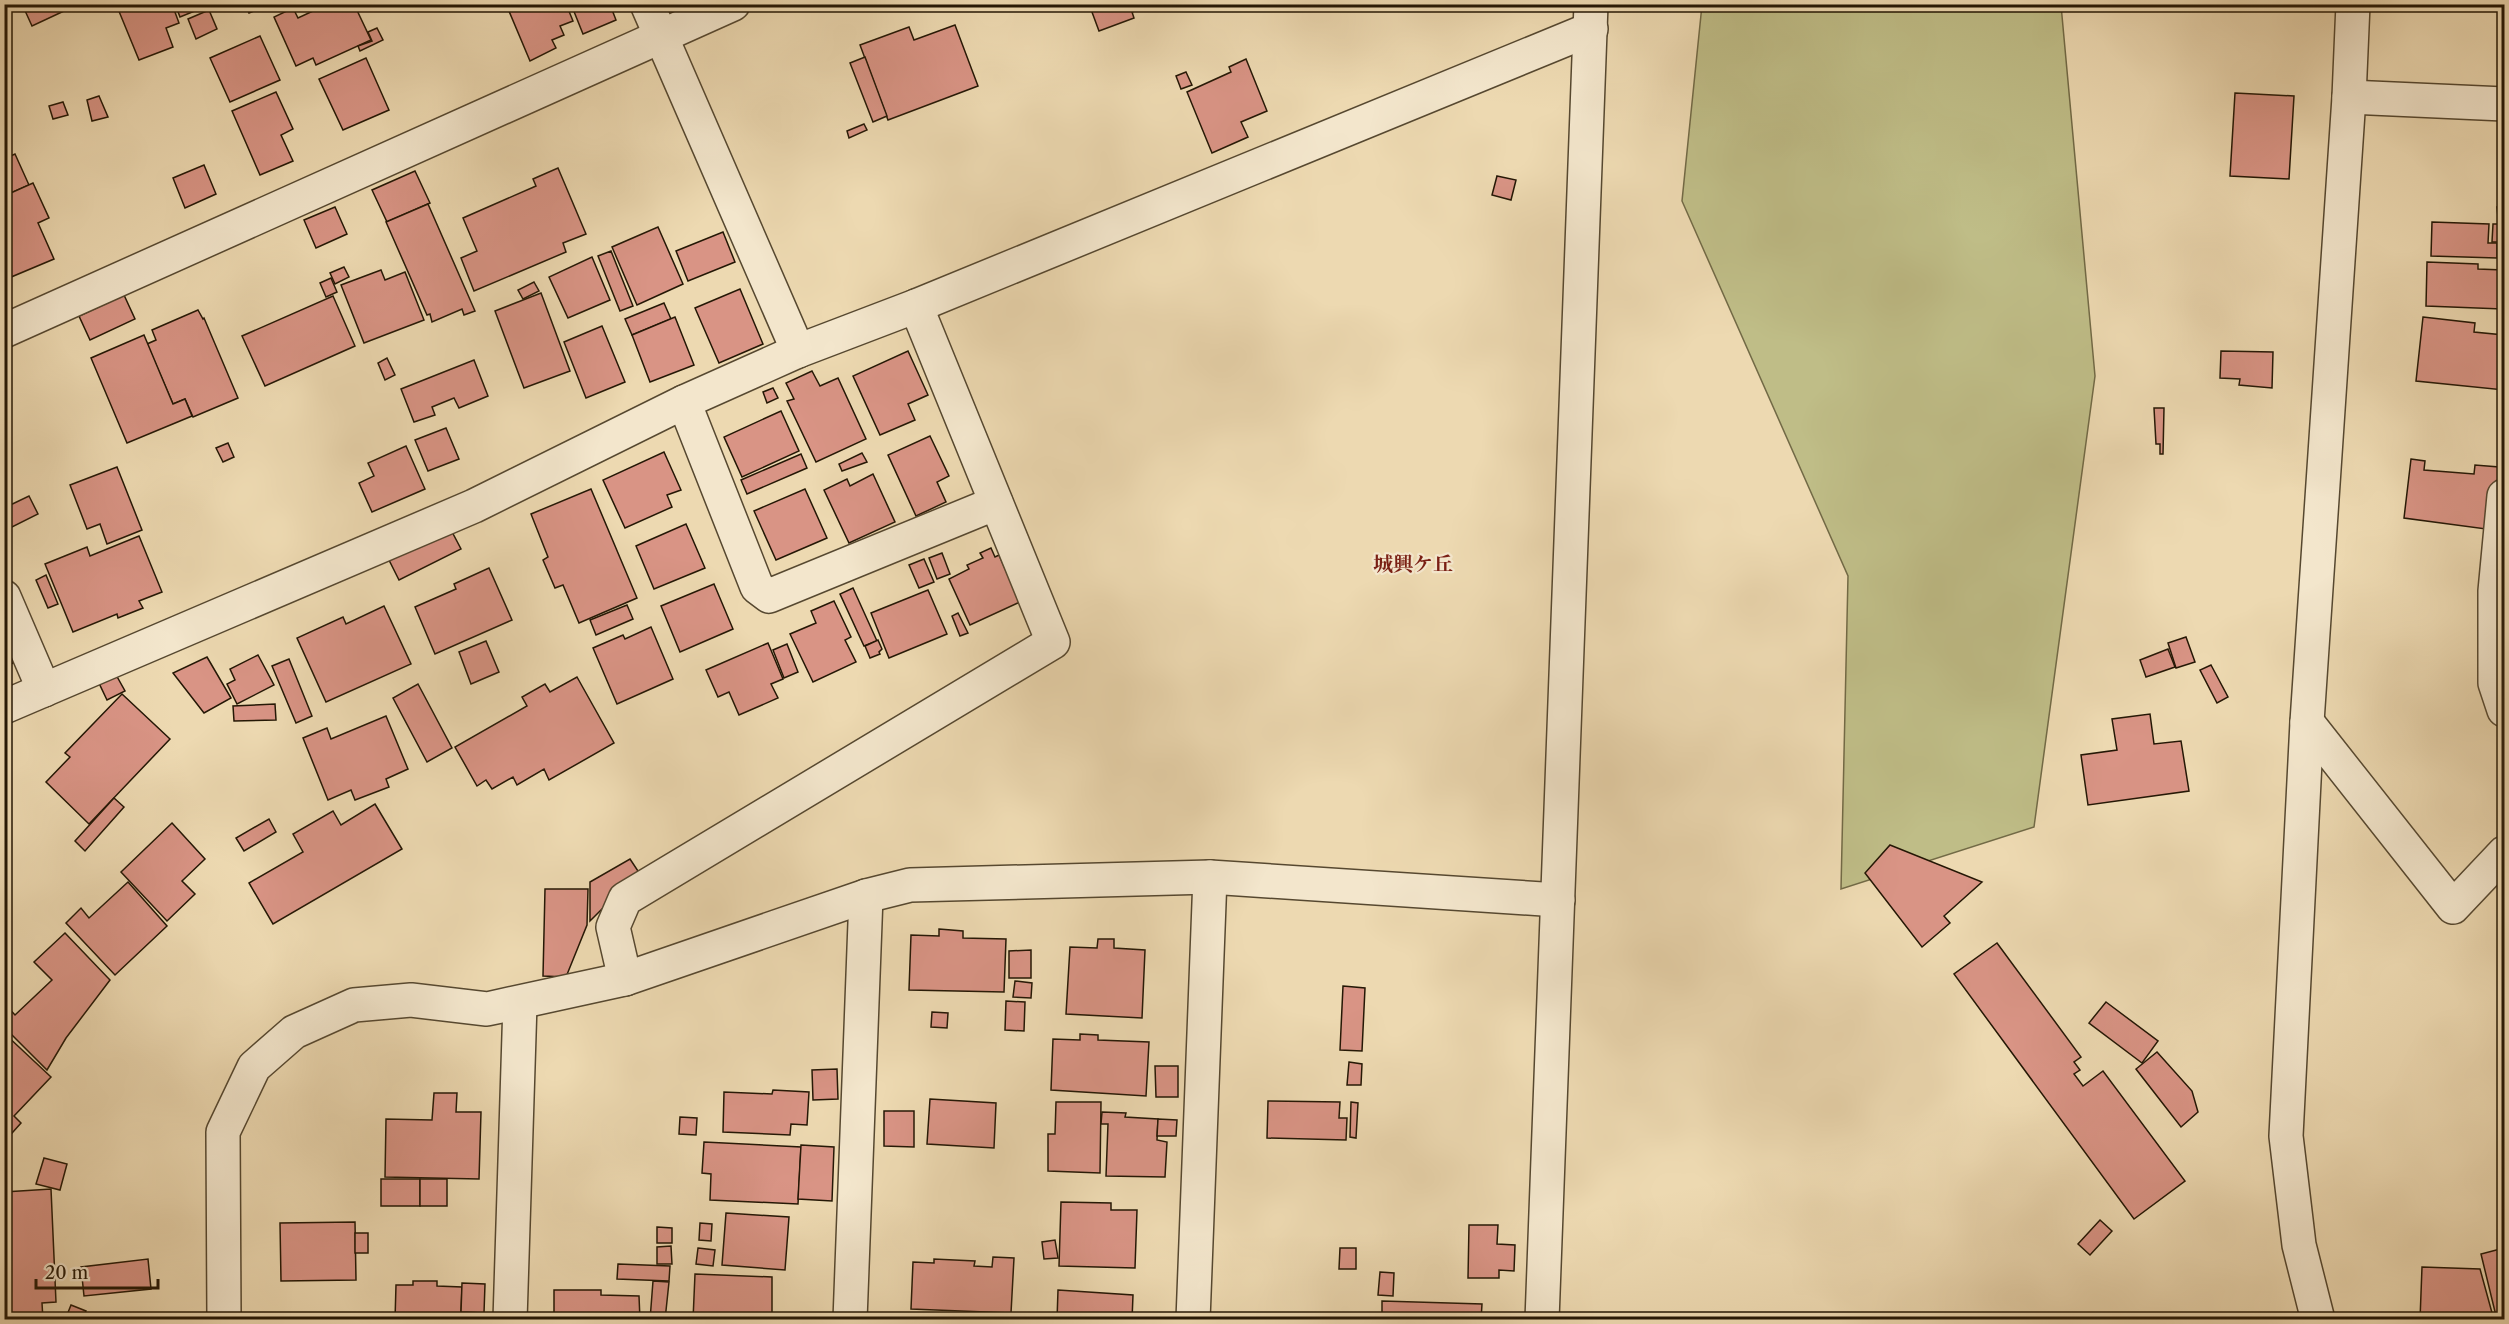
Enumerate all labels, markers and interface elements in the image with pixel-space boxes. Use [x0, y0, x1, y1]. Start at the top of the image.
district label: 城興ケ丘 [1373, 552, 1453, 576]
scale bar [36, 1252, 158, 1290]
text: 20 m [45, 1262, 89, 1284]

